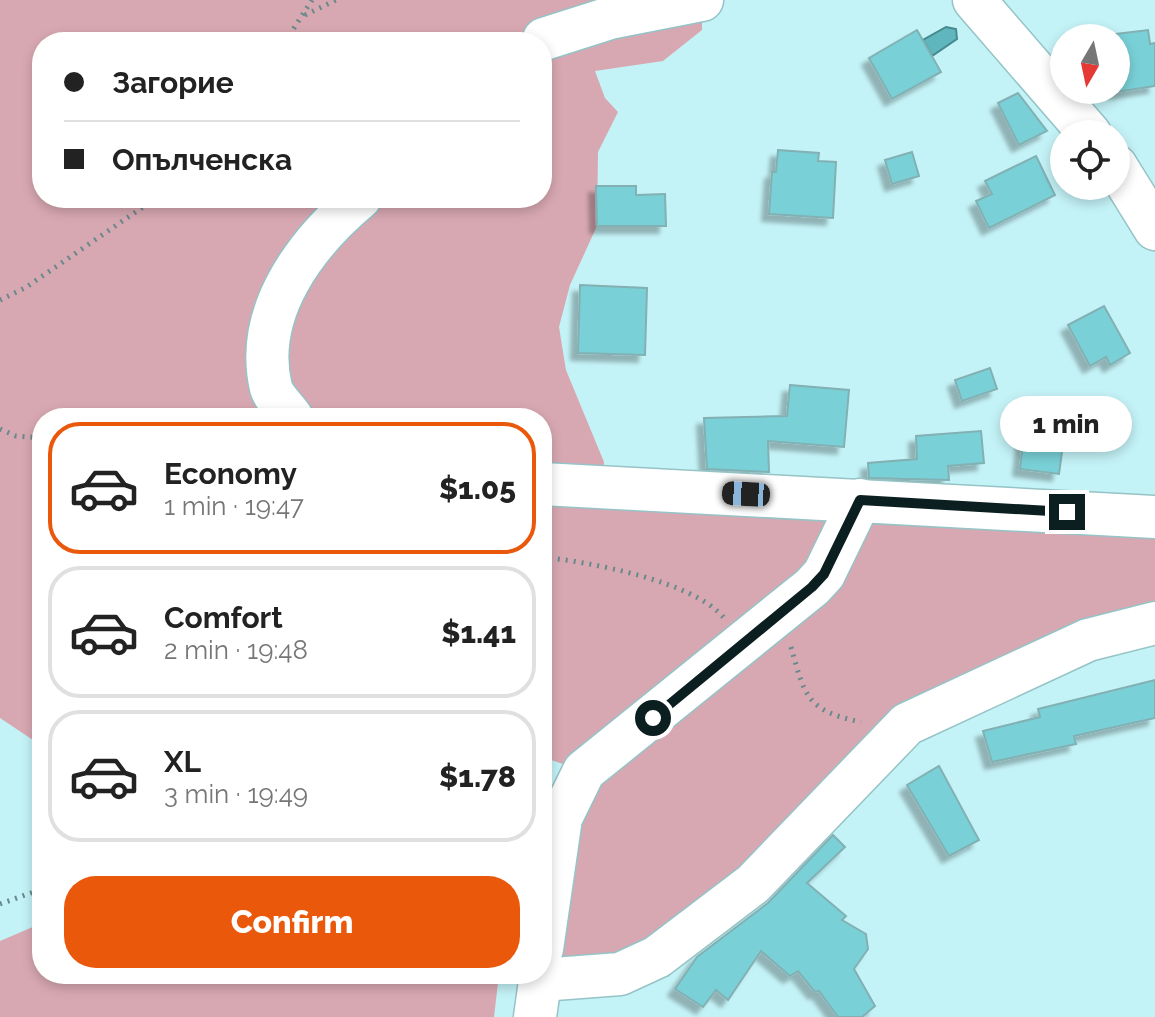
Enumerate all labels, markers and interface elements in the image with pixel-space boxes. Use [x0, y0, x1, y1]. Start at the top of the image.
north arrow [1050, 24, 1130, 104]
map controls [1050, 24, 1130, 200]
text: Загорие [112, 65, 234, 100]
button: locate [1050, 120, 1130, 200]
text: Опълченска [112, 142, 292, 177]
callout: 1 min [1001, 396, 1133, 452]
text: 1 min [1033, 409, 1099, 439]
icon: car [68, 452, 140, 524]
text: Economy [164, 456, 297, 491]
text: $1.05 [439, 471, 516, 506]
car [721, 481, 771, 507]
text: 1 min · 19:47 [164, 491, 304, 521]
route end [1049, 494, 1085, 530]
icon: car [68, 596, 140, 668]
text: Comfort [164, 600, 283, 635]
text: $1.41 [441, 615, 516, 650]
text: 2 min · 19:48 [164, 635, 308, 665]
route start [635, 700, 671, 736]
icon: car [68, 740, 140, 812]
text: XL [164, 744, 201, 779]
text: $1.78 [439, 759, 516, 794]
text: 3 min · 19:49 [164, 779, 308, 809]
button: Confirm [64, 876, 520, 968]

